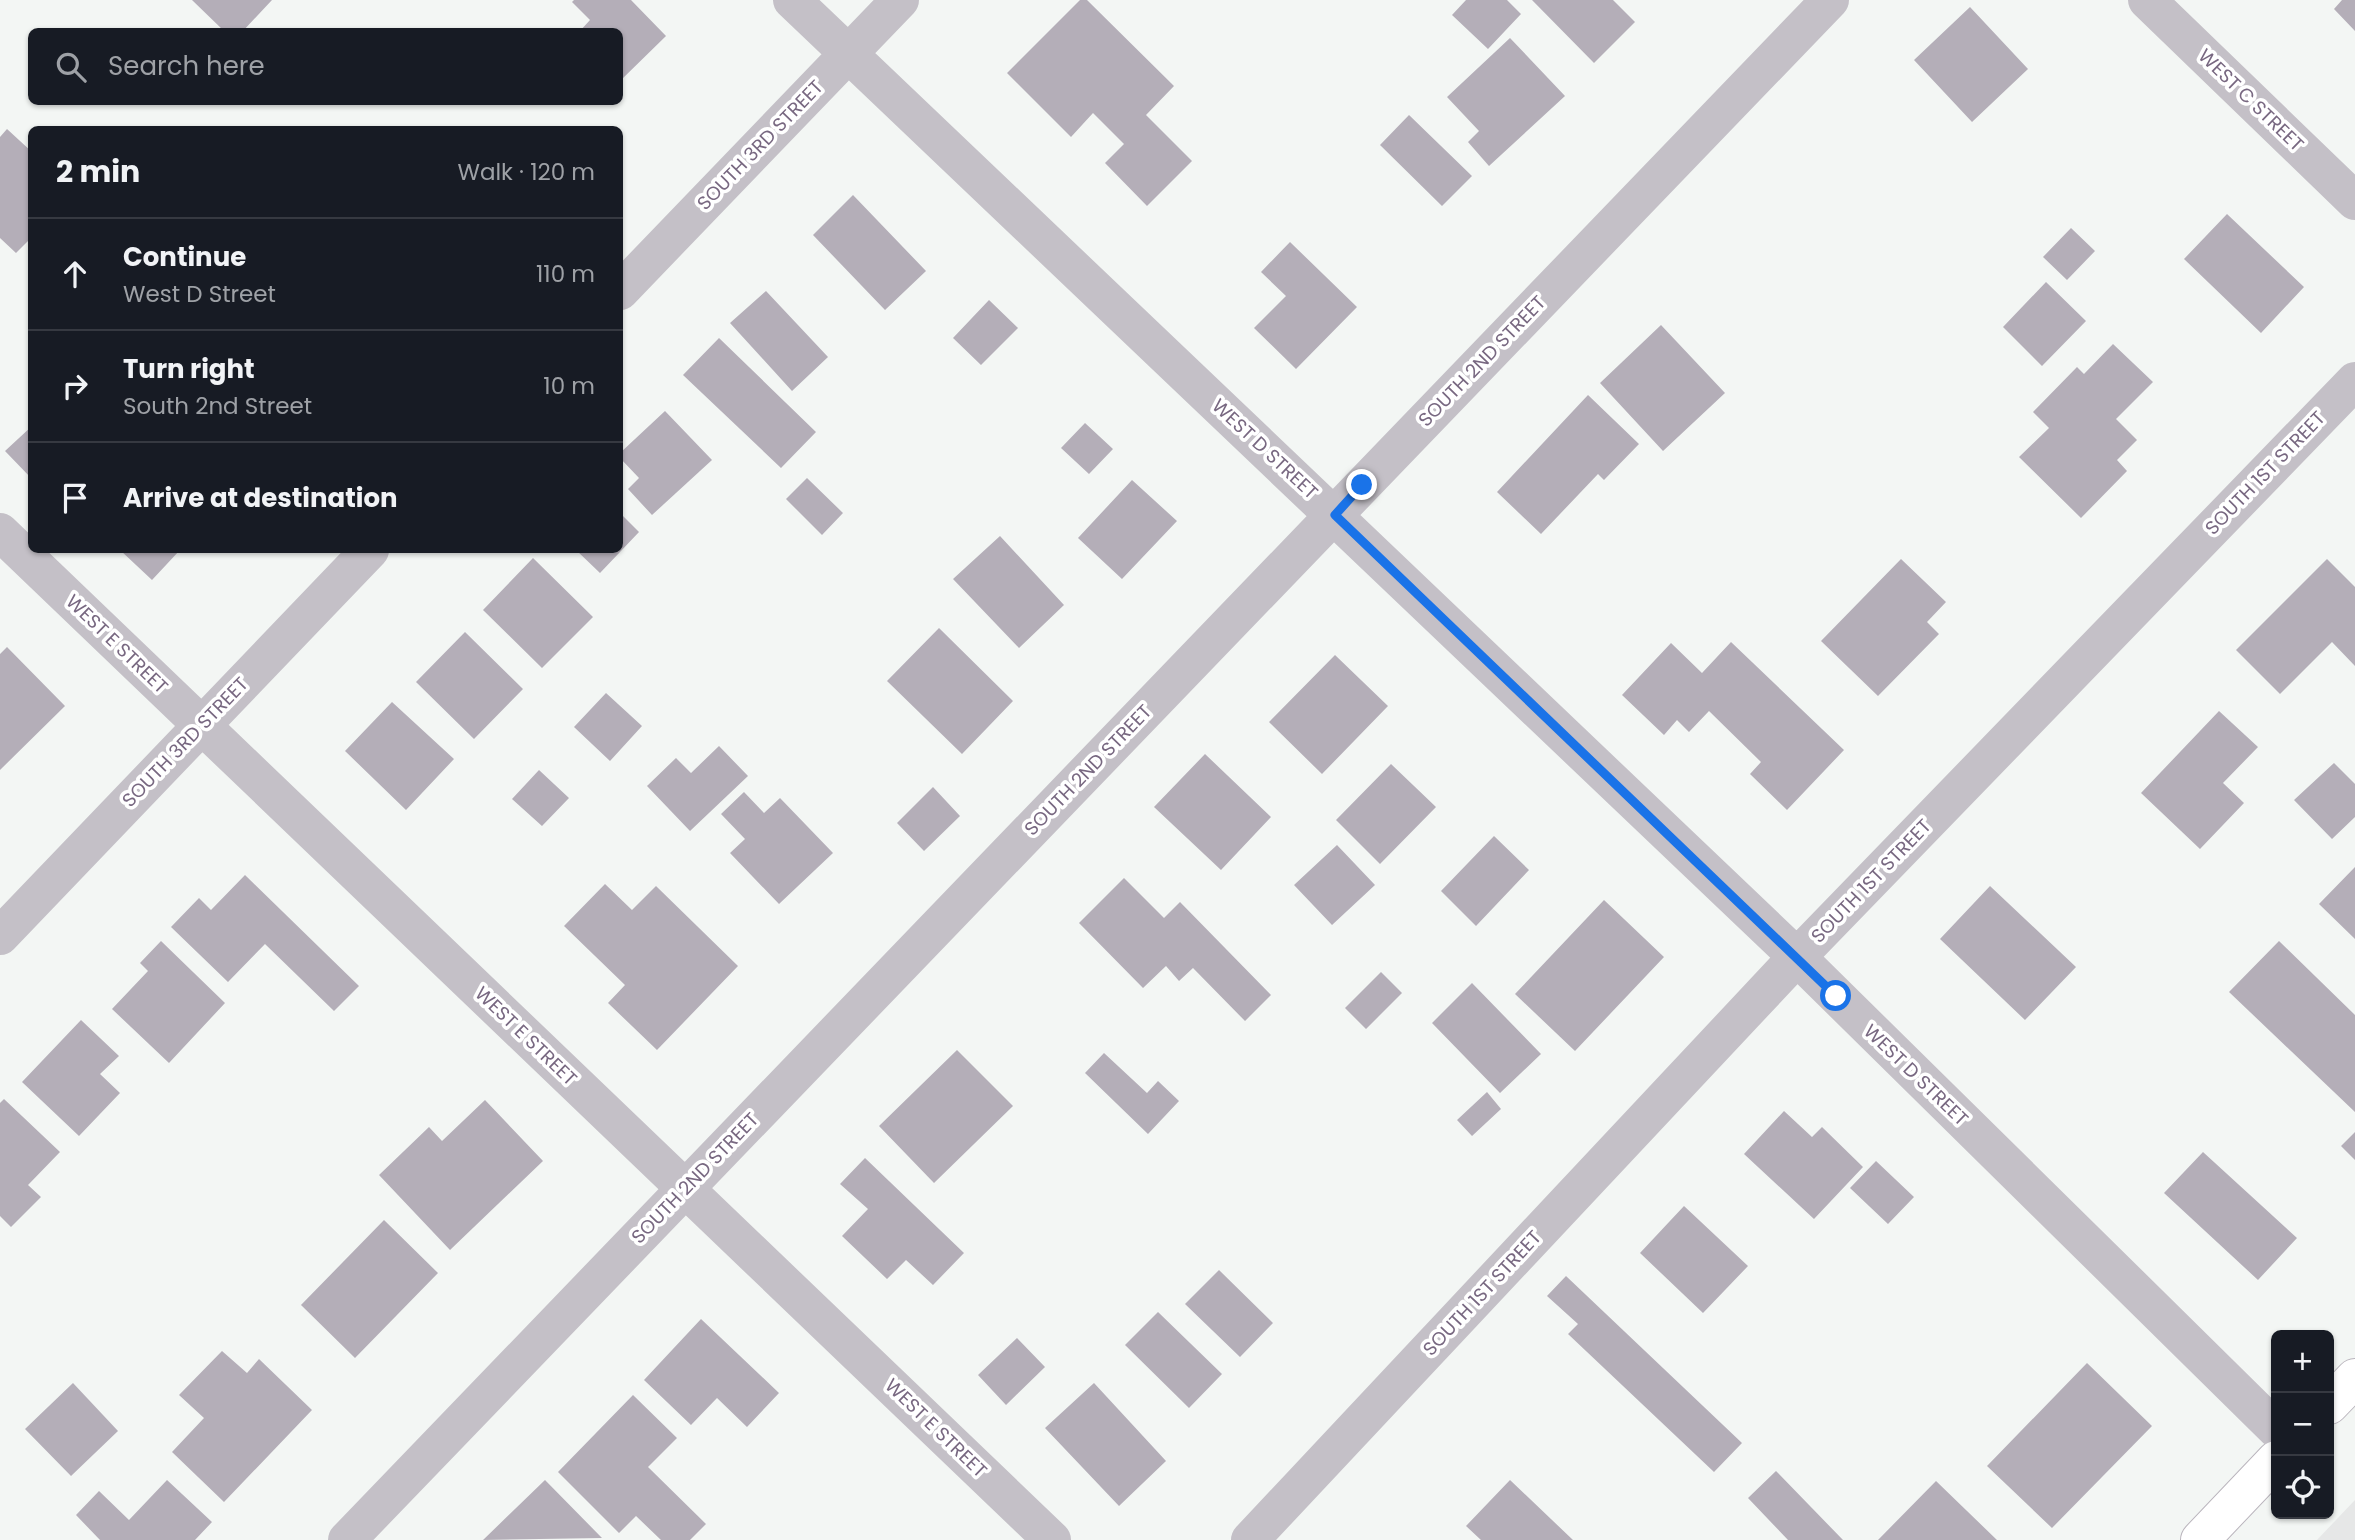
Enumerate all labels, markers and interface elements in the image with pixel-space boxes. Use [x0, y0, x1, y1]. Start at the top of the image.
search box [28, 28, 623, 105]
street label: WEST C STREET [2192, 43, 2310, 157]
icon: search [52, 48, 90, 86]
text: Search here [108, 48, 265, 84]
street label: SOUTH 3RD STREET [691, 74, 829, 216]
text: 2 min [56, 150, 140, 193]
text: Walk · 120 m [457, 156, 595, 188]
text: Continue [123, 239, 246, 275]
icon: ahead [56, 255, 94, 293]
text: 110 m [536, 258, 595, 290]
text: West D Street [123, 278, 276, 310]
street label: SOUTH 2ND STREET [1412, 289, 1552, 433]
text: Turn right [123, 351, 255, 387]
icon: right [56, 367, 94, 405]
text: 10 m [543, 370, 595, 402]
text: South 2nd Street [123, 390, 312, 422]
street label: WEST D STREET [1206, 393, 1324, 505]
street label: SOUTH 1ST STREET [2199, 405, 2331, 541]
route end [1346, 469, 1377, 500]
icon: arrive [56, 479, 94, 517]
text: Arrive at destination [123, 480, 398, 516]
street label: WEST E STREET [60, 588, 174, 700]
street label: SOUTH 3RD STREET [116, 671, 254, 813]
street label: SOUTH 2ND STREET [1018, 698, 1158, 842]
street label: SOUTH 1ST STREET [1805, 813, 1937, 949]
street label: WEST E STREET [469, 980, 583, 1092]
route start [1820, 980, 1851, 1011]
street label: WEST D STREET [1858, 1018, 1974, 1132]
street label: SOUTH 2ND STREET [625, 1106, 765, 1250]
street label: SOUTH 1ST STREET [1417, 1224, 1547, 1362]
map controls [2271, 1330, 2334, 1519]
button: + [2271, 1330, 2334, 1393]
street label: WEST E STREET [879, 1372, 993, 1484]
button: − [2271, 1393, 2334, 1456]
button: locate [2271, 1456, 2334, 1519]

